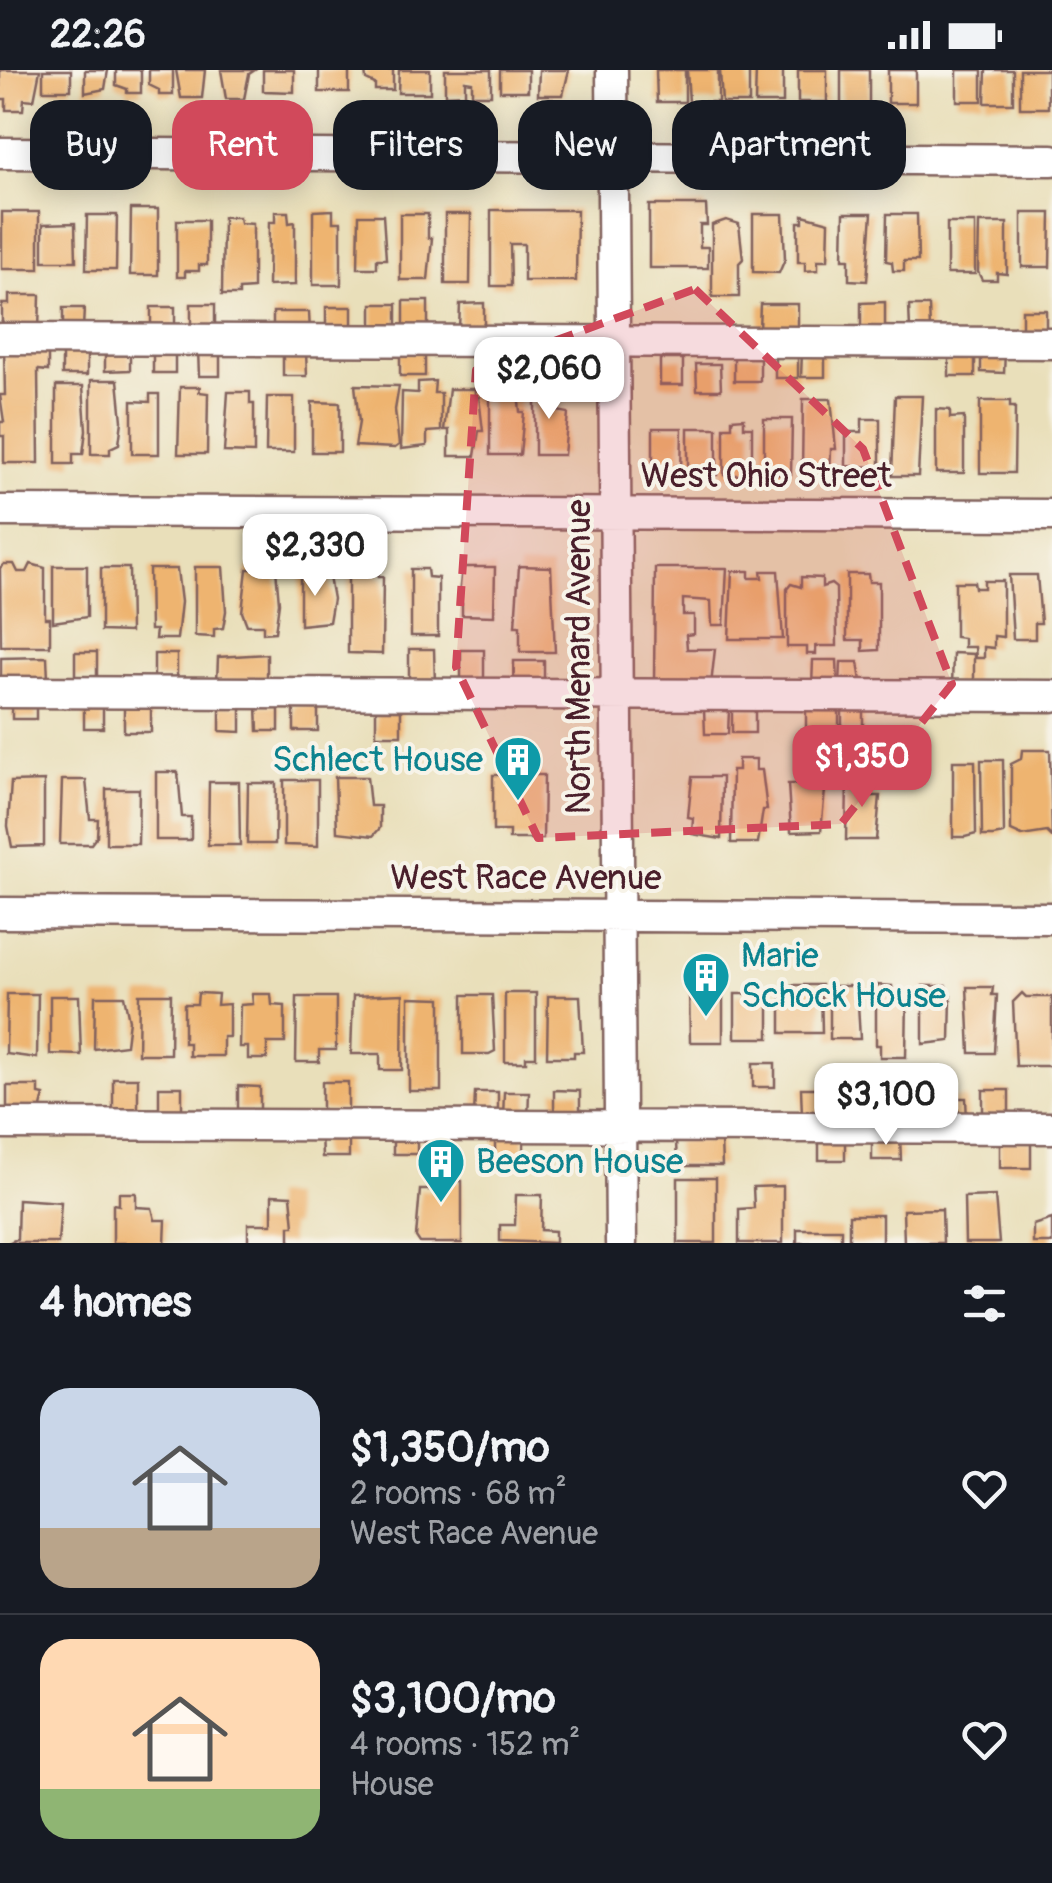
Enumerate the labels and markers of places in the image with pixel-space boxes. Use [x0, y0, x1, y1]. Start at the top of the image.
pin: $2,060 [468, 337, 630, 422]
pin: $2,330 [234, 514, 396, 599]
pin: $1,350 [781, 725, 943, 810]
building icon: Schlect House [492, 734, 544, 802]
place label: Schlect House [272, 738, 483, 782]
place label: Marie Schock House [741, 934, 946, 1018]
building icon: Marie Schock House [680, 950, 732, 1018]
pin: $3,100 [805, 1063, 967, 1148]
building icon: Beeson House [415, 1136, 467, 1204]
place label: Beeson House [476, 1140, 683, 1184]

